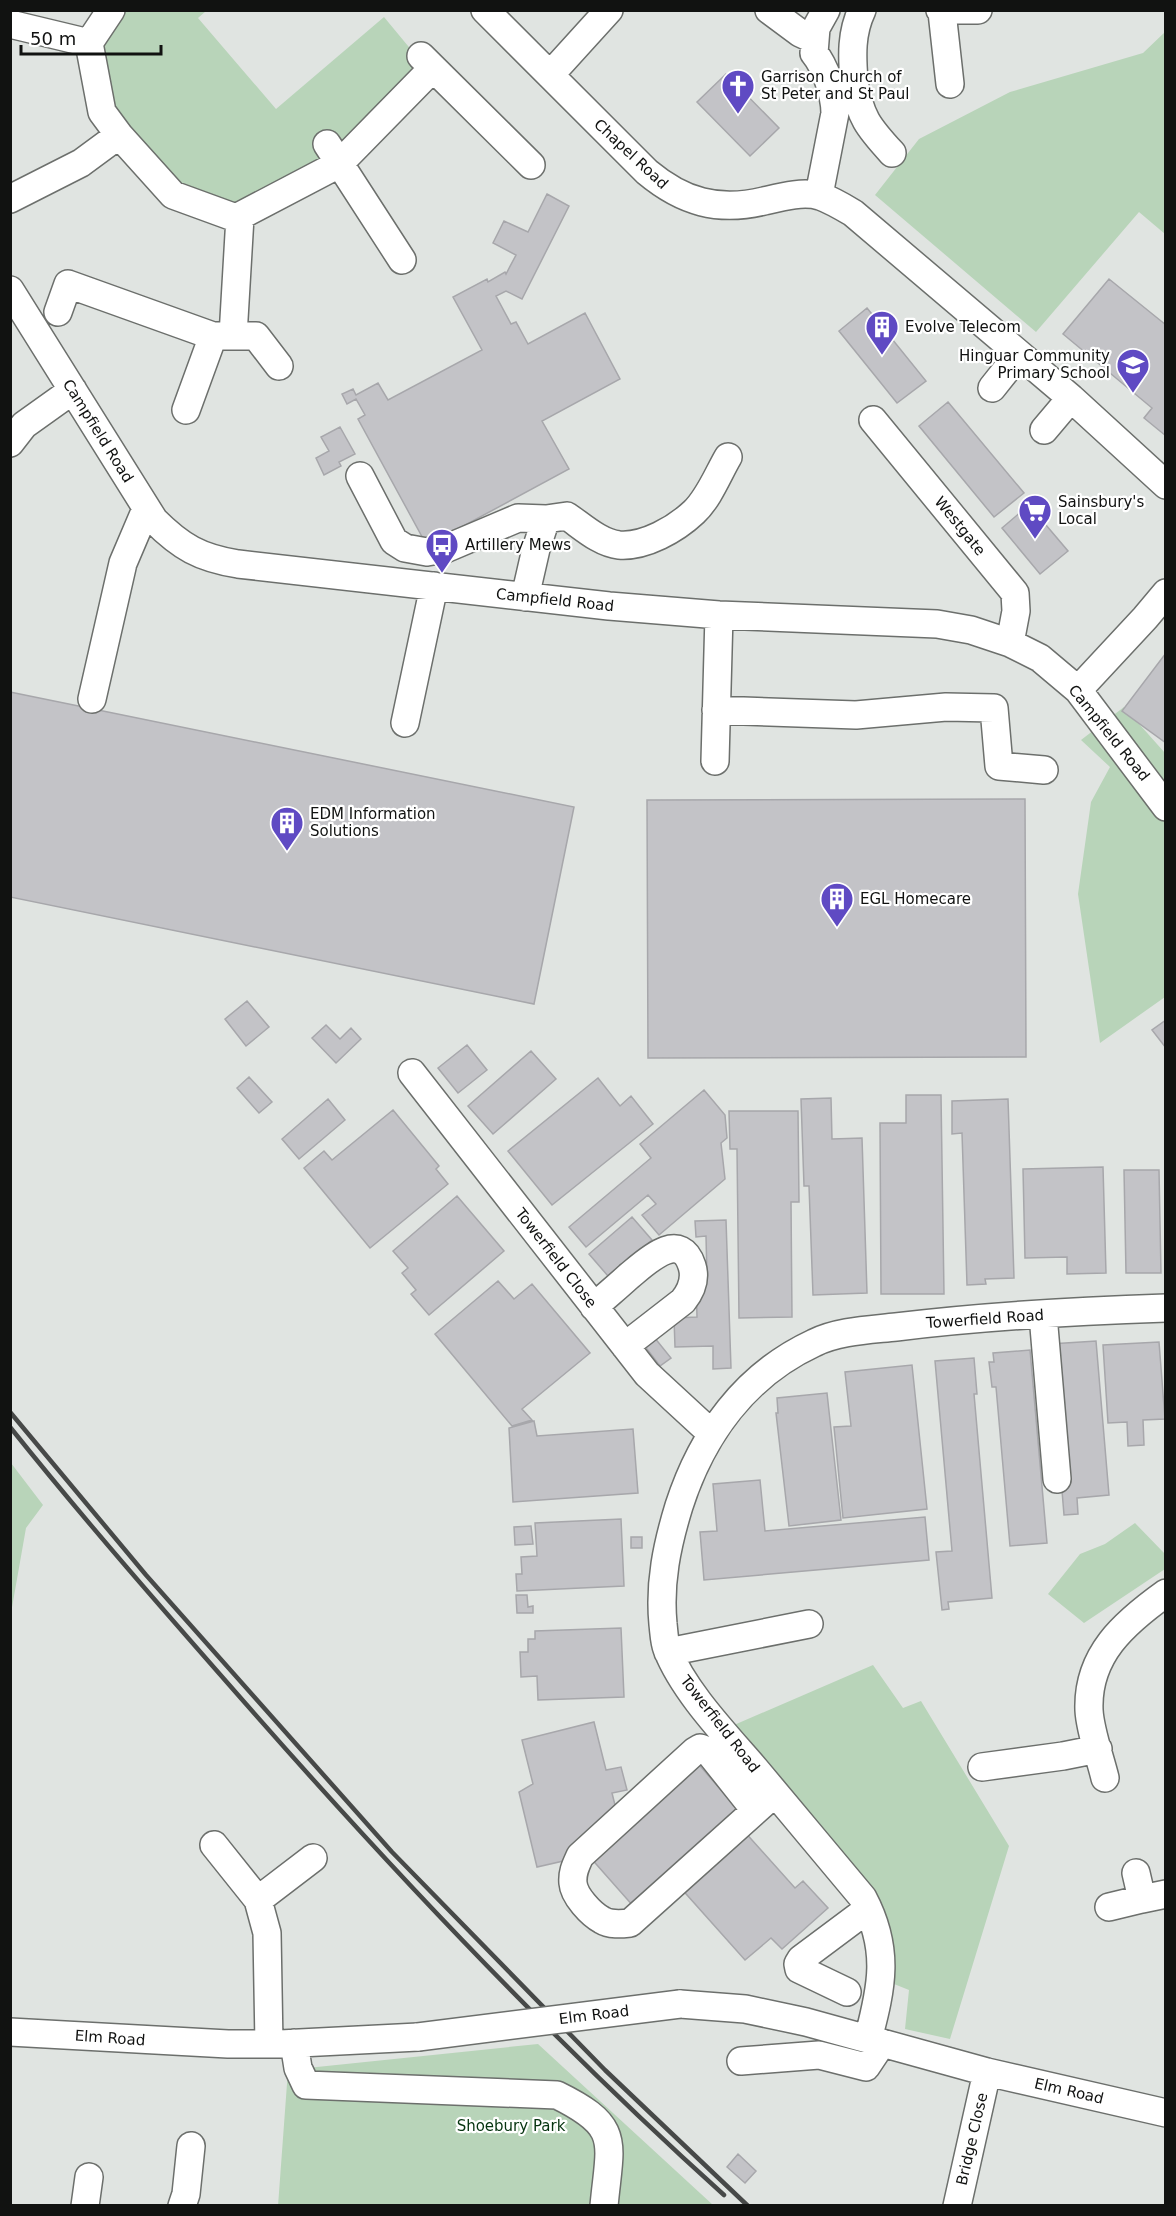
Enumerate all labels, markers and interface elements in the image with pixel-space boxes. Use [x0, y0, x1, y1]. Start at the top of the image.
scale bar [21, 18, 160, 56]
text: 50 m [30, 28, 76, 49]
church icon: Garrison Church of St Peter and St Paul [720, 68, 756, 115]
place label: Garrison Church of St Peter and St Paul [761, 68, 909, 103]
street label: Chapel Road [590, 115, 672, 193]
building icon: Evolve Telecom [864, 309, 900, 356]
place label: Evolve Telecom [905, 318, 1021, 336]
place label: Hinguar Community Primary School [959, 347, 1110, 382]
school or university icon: Hinguar Community Primary School [1115, 347, 1151, 394]
street label: Campfield Road [59, 376, 137, 486]
street label: Westgate [931, 493, 989, 559]
supermarket icon: Sainsbury's Local [1017, 493, 1053, 540]
place label: Sainsbury's Local [1058, 493, 1144, 528]
bus stop icon: Artillery Mews [424, 527, 460, 574]
place label: Artillery Mews [465, 536, 571, 554]
street label: Campfield Road [495, 585, 615, 615]
street label: Campfield Road [1065, 681, 1153, 785]
building icon: EDM Information Solutions [269, 805, 305, 852]
place label: EDM Information Solutions [310, 805, 436, 840]
building icon: EGL Homecare [819, 881, 855, 928]
place label: EGL Homecare [860, 890, 971, 908]
street label: Towerfield Close [511, 1204, 600, 1311]
street label: Towerfield Road [924, 1306, 1045, 1332]
street label: Towerfield Road [676, 1671, 763, 1776]
street label: Elm Road [558, 2002, 630, 2028]
street label: Elm Road [74, 2027, 146, 2049]
street label: Elm Road [1033, 2074, 1105, 2108]
street label: Bridge Close [953, 2091, 991, 2187]
park label: Shoebury Park [457, 2117, 566, 2135]

